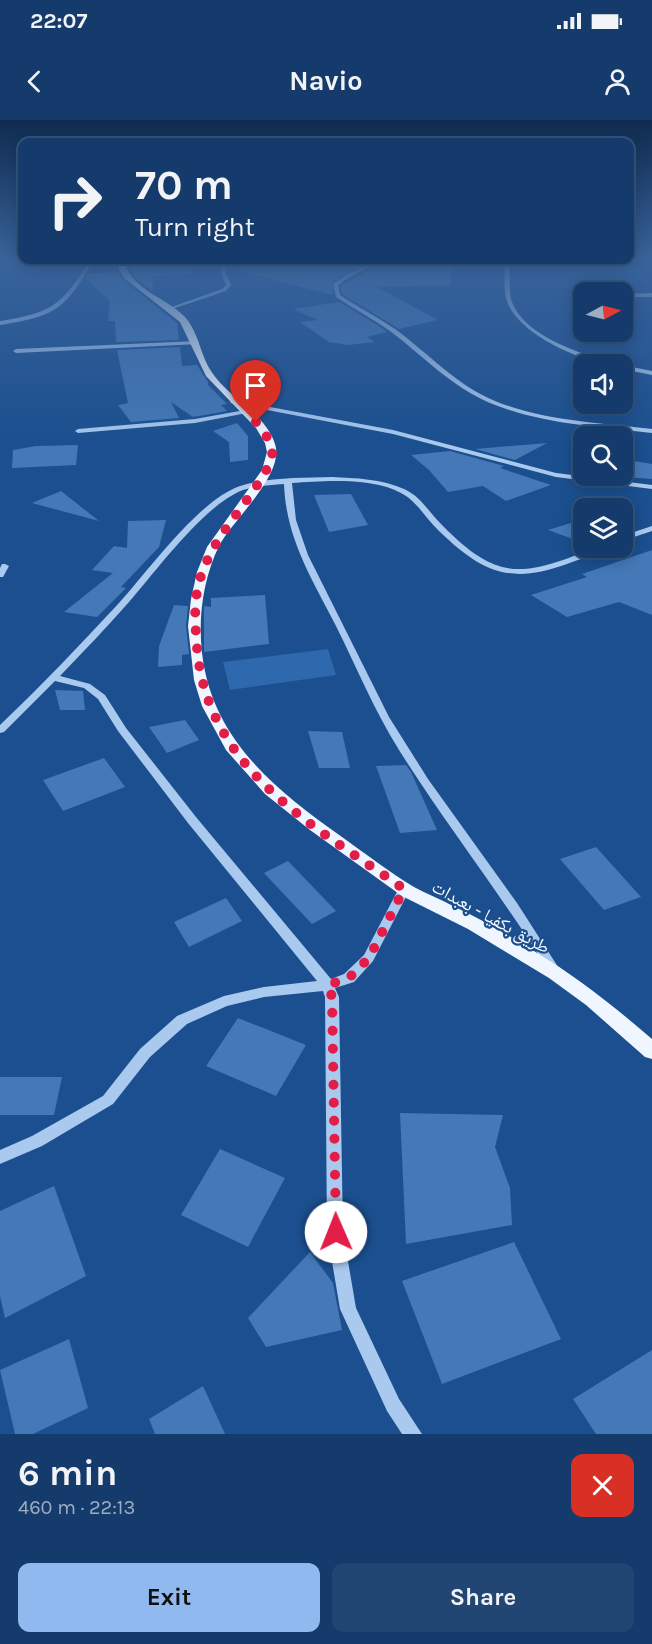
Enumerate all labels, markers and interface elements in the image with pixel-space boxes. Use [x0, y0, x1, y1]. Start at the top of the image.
text: 22:07 [30, 8, 87, 34]
icon: back [18, 65, 51, 98]
text: Navio [289, 65, 363, 97]
icon: person [601, 65, 634, 98]
text: 70 m [135, 160, 233, 210]
icon: right [36, 162, 114, 240]
text: Turn right [135, 211, 255, 243]
north arrow [573, 282, 633, 342]
map controls [573, 282, 633, 558]
button: sound [573, 354, 633, 414]
pin [230, 360, 281, 422]
icon: arrive [239, 369, 272, 402]
button: search [573, 426, 633, 486]
button: layers [573, 498, 633, 558]
street label: طريق بكفيا - بعبدات [428, 875, 554, 959]
position arrow [304, 1200, 368, 1264]
text: 6 min [18, 1452, 117, 1494]
button: close [571, 1454, 634, 1517]
text: 460 m · 22:13 [18, 1496, 135, 1519]
button: Exit [18, 1563, 320, 1632]
button: Share [332, 1563, 634, 1632]

